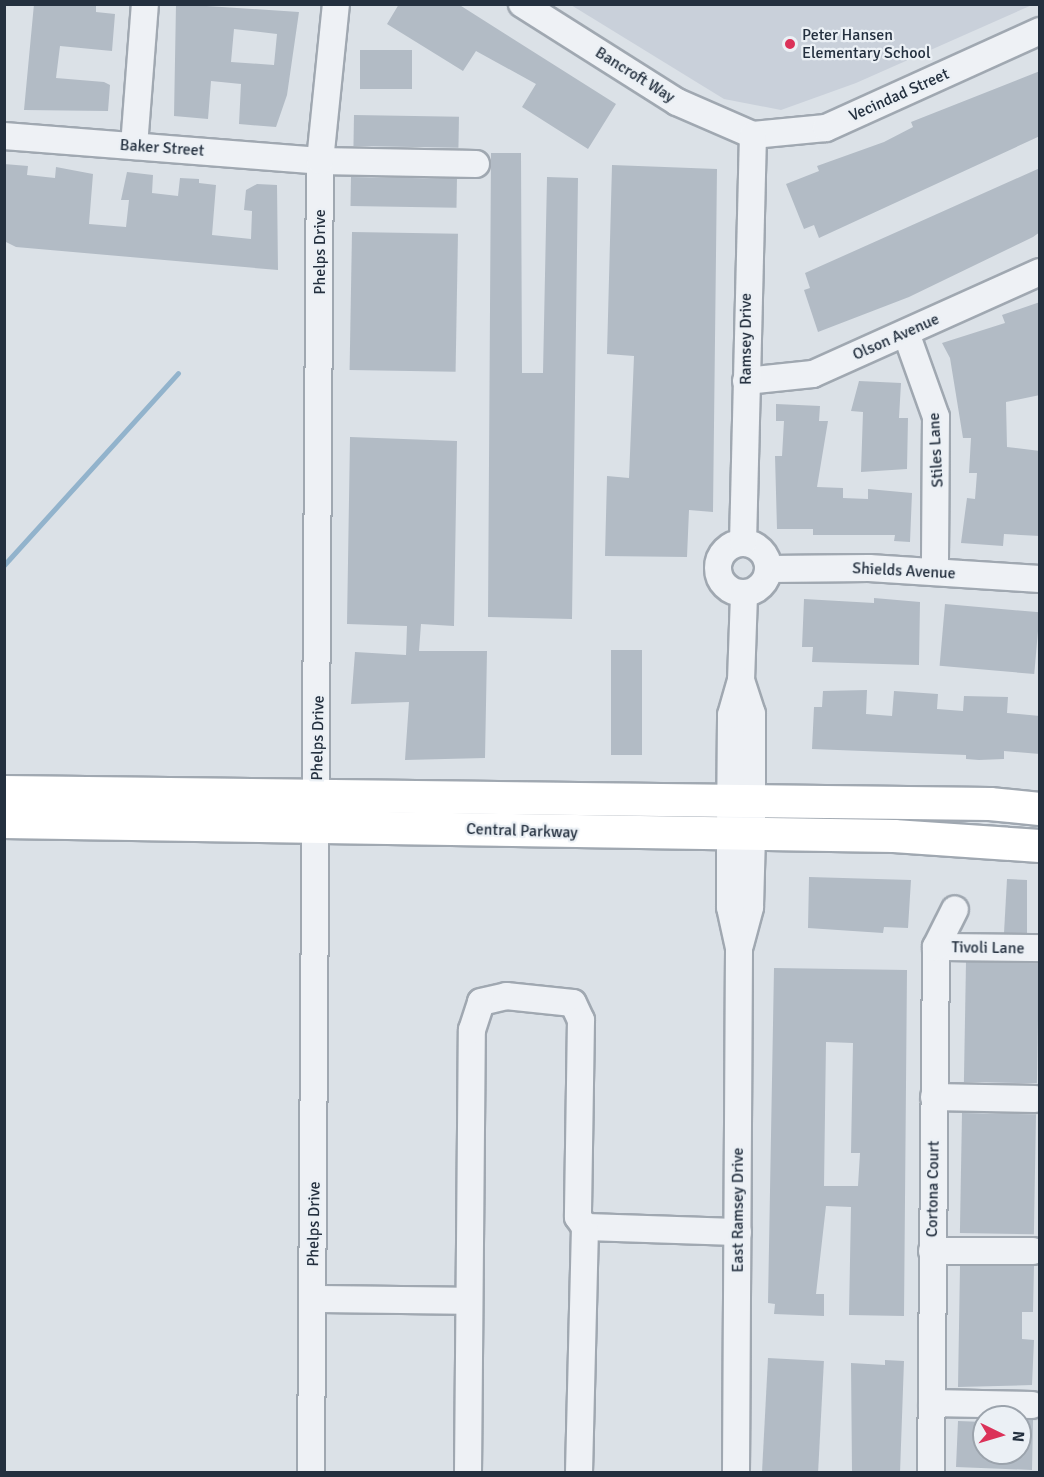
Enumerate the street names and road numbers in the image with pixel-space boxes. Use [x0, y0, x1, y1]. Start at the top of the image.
street label: Bancroft Way [592, 43, 678, 107]
street label: Vecindad Street [846, 64, 952, 126]
street label: Baker Street [119, 135, 205, 161]
street label: Phelps Drive [310, 209, 330, 295]
street label: Ramsey Drive [736, 293, 756, 385]
street label: Olson Avenue [850, 309, 942, 365]
street label: Stiles Lane [924, 412, 948, 488]
street label: Shields Avenue [852, 559, 956, 583]
street label: Phelps Drive [308, 695, 328, 781]
street label: Central Parkway [466, 819, 578, 843]
street label: Tivoli Lane [951, 938, 1025, 958]
street label: Cortona Court [923, 1141, 943, 1237]
street label: East Ramsey Drive [728, 1147, 748, 1273]
street label: Phelps Drive [304, 1181, 324, 1267]

